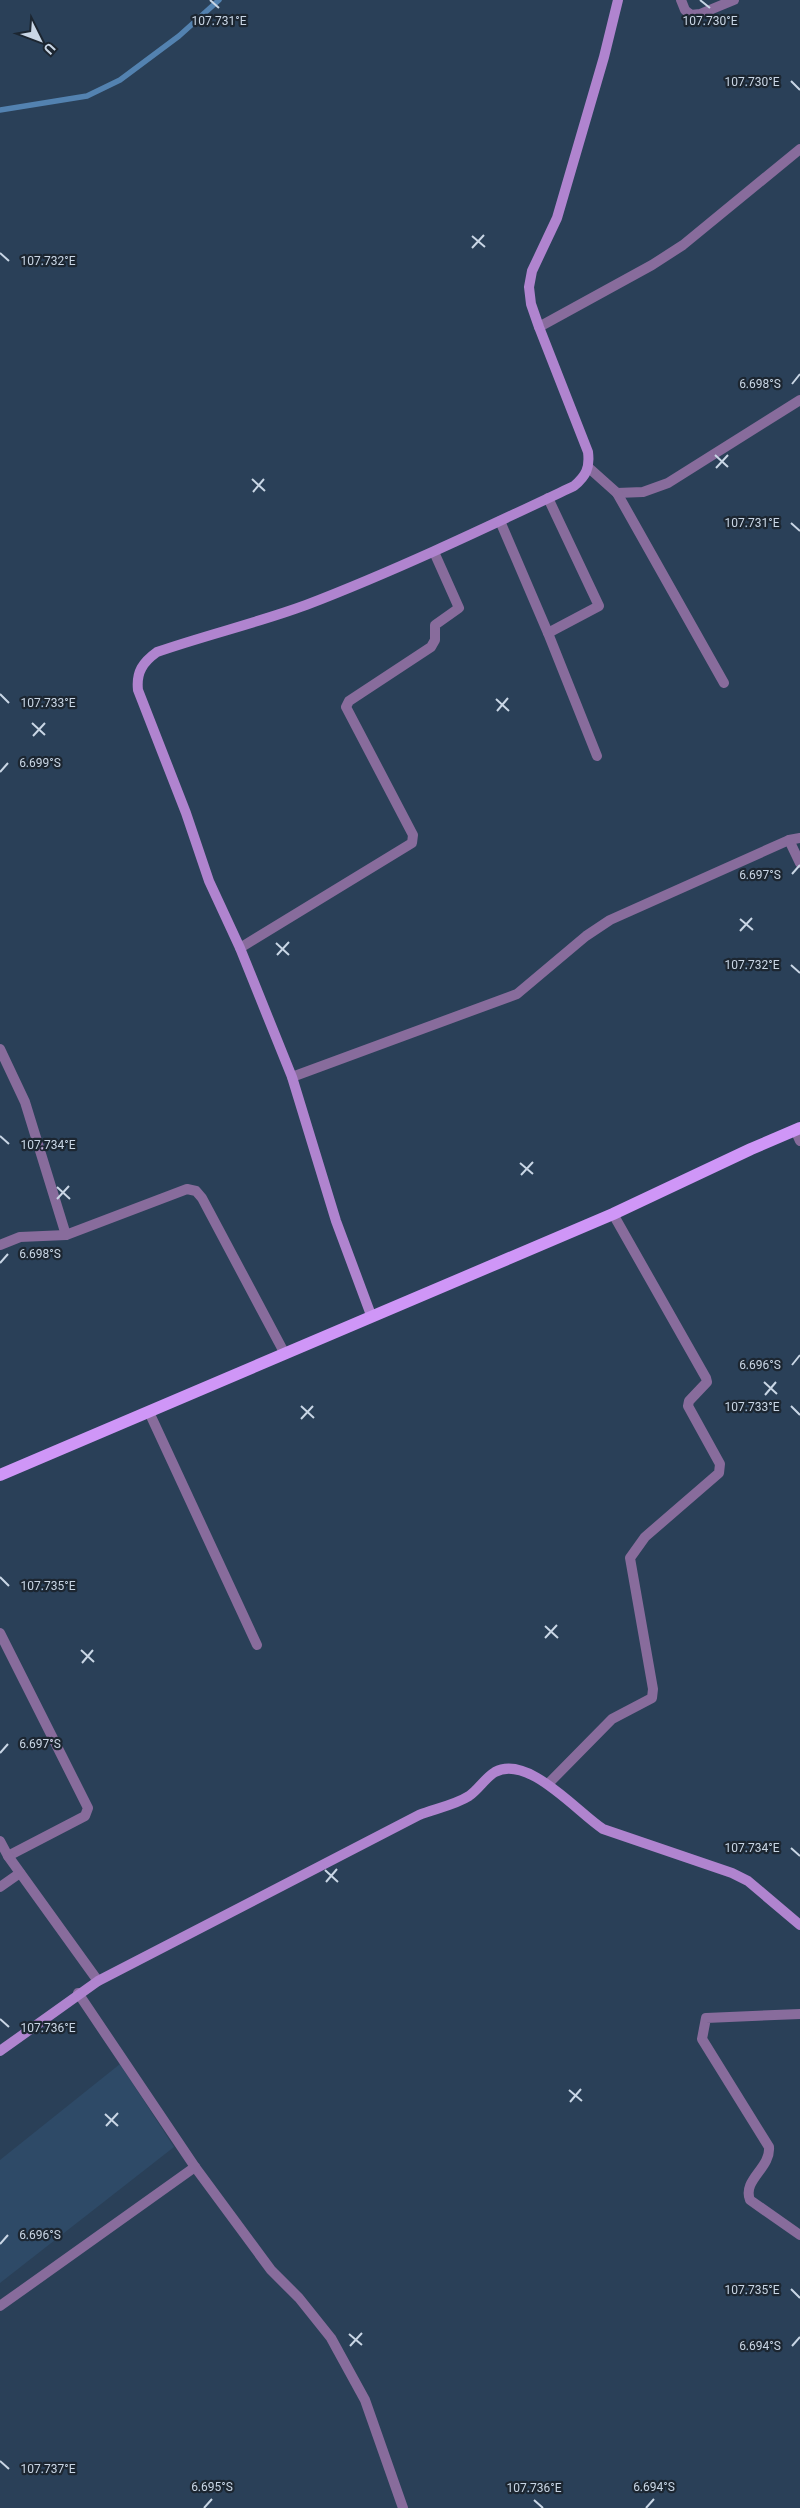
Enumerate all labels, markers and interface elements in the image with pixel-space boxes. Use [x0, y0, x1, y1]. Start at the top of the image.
text: 107.731°E [192, 14, 247, 28]
text: 107.730°E [683, 14, 738, 28]
north arrow [15, 15, 65, 65]
text: U [41, 40, 59, 57]
text: 107.730°E [725, 75, 780, 89]
text: 107.732°E [21, 254, 76, 268]
text: 6.698°S [739, 377, 781, 391]
text: 107.731°E [725, 516, 780, 530]
text: 107.733°E [21, 696, 76, 710]
text: 6.699°S [19, 756, 61, 770]
text: 6.697°S [739, 868, 781, 882]
text: 107.732°E [725, 958, 780, 972]
text: 107.734°E [21, 1138, 76, 1152]
text: 6.698°S [19, 1247, 61, 1261]
text: 6.696°S [739, 1358, 781, 1372]
text: 107.733°E [725, 1400, 780, 1414]
text: 107.735°E [21, 1579, 76, 1593]
text: 6.697°S [19, 1737, 61, 1751]
text: 107.734°E [725, 1841, 780, 1855]
text: 107.736°E [21, 2021, 76, 2035]
text: 6.696°S [19, 2228, 61, 2242]
text: 107.735°E [725, 2283, 780, 2297]
text: 6.694°S [739, 2339, 781, 2353]
text: 107.737°E [21, 2462, 76, 2476]
text: 6.695°S [191, 2480, 233, 2494]
text: 6.694°S [633, 2480, 675, 2494]
text: 107.736°E [507, 2481, 562, 2495]

